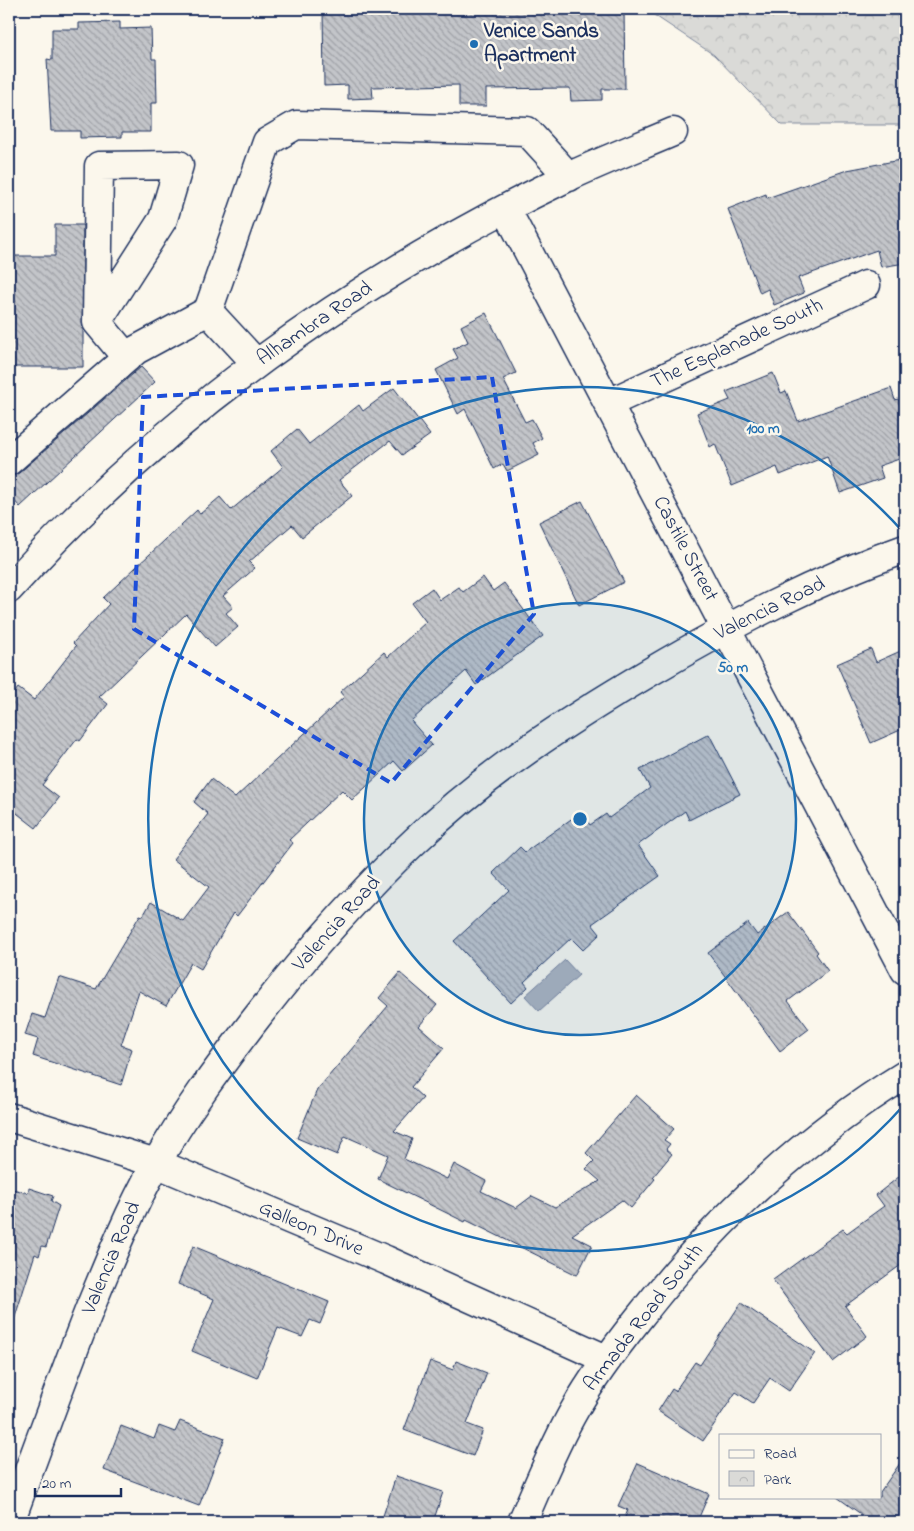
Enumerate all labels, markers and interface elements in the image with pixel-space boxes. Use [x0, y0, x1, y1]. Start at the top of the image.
place label: Venice Sands Apartment [483, 17, 599, 71]
marker: Venice Sands Apartment [468, 38, 480, 50]
street label: Alhambra Road [251, 274, 379, 374]
street label: The Esplanade South [646, 291, 828, 397]
text: 100 m [746, 418, 780, 440]
street label: Castile Street [645, 491, 725, 607]
street label: Valencia Road [709, 569, 831, 649]
text: 50 m [718, 657, 749, 679]
centre of rings [571, 810, 589, 828]
street label: Valencia Road [285, 869, 388, 979]
street label: Galleon Drive [254, 1193, 369, 1265]
street label: Valencia Road [74, 1197, 149, 1320]
street label: Armada Road South [577, 1238, 711, 1398]
legend [719, 1434, 882, 1498]
text: Road [764, 1443, 797, 1465]
scale bar [35, 1466, 121, 1498]
text: Park [764, 1469, 792, 1491]
text: 20 m [42, 1473, 72, 1495]

